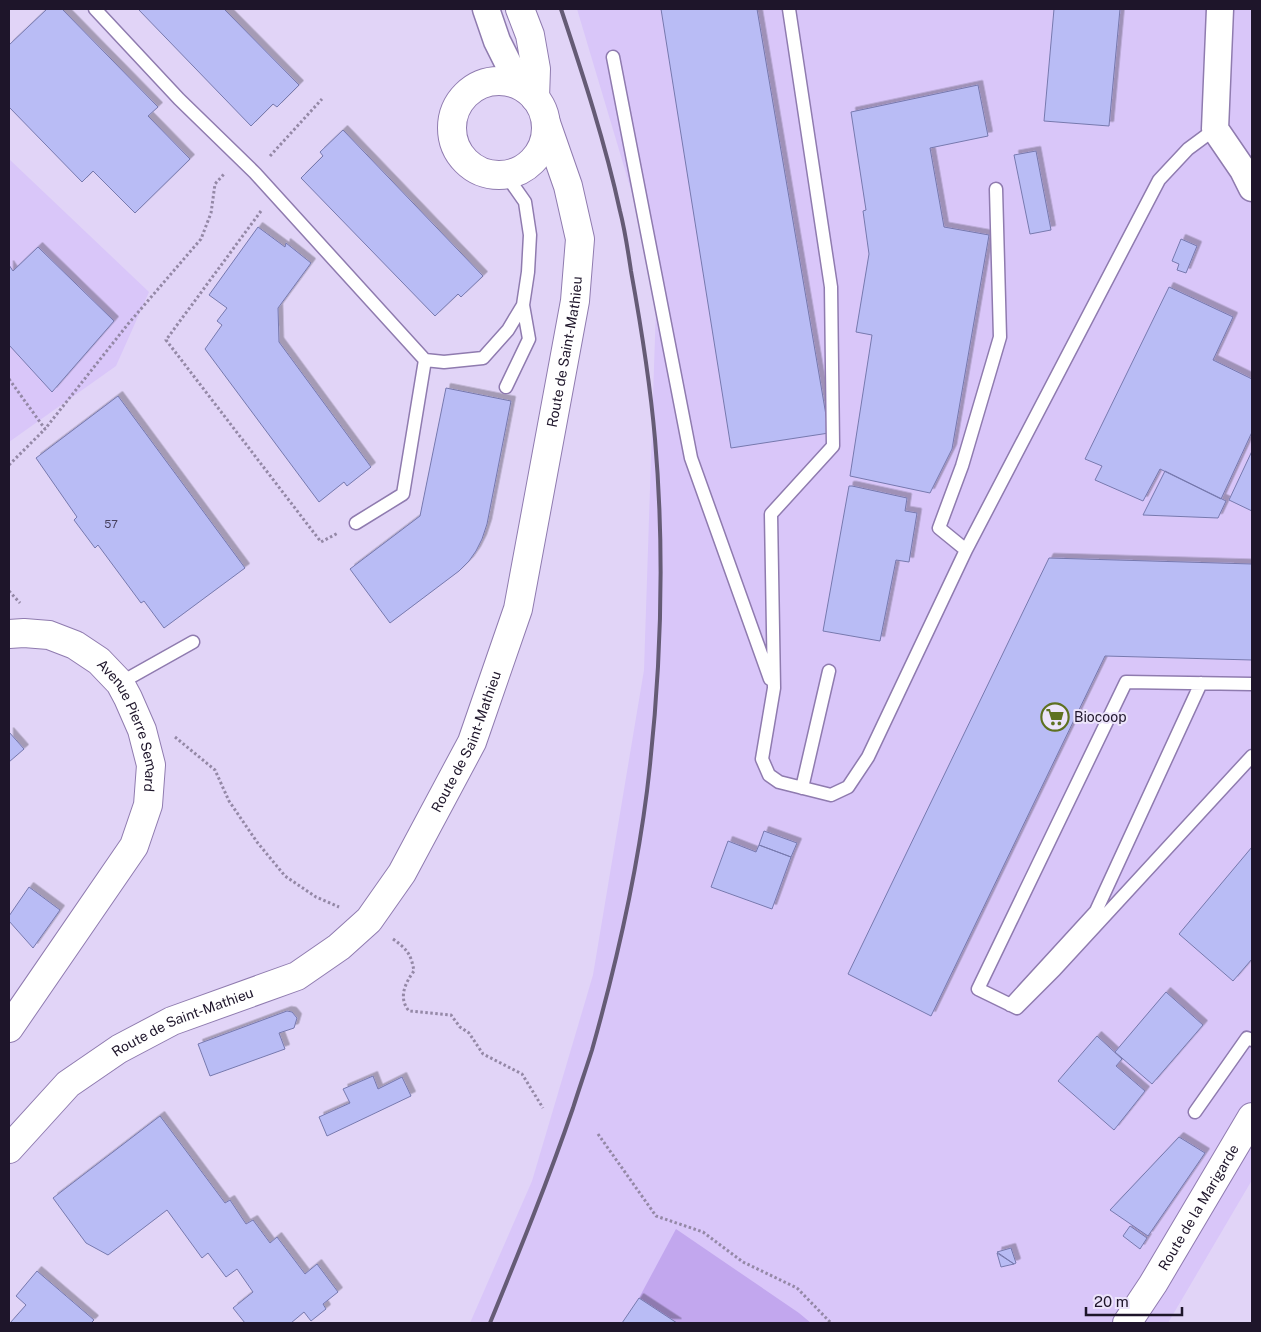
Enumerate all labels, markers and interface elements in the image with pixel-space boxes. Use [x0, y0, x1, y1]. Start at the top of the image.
street label: Route de Saint-Mathieu [544, 276, 585, 429]
house number: 57 [104, 518, 118, 530]
street label: Avenue Pierre Semard [94, 656, 160, 793]
street label: Route de Saint-Mathieu [428, 669, 504, 815]
supermarket icon: Biocoop [1040, 702, 1070, 732]
place label: Biocoop [1074, 709, 1127, 725]
street label: Route de Saint-Mathieu [109, 984, 256, 1060]
street label: Route de la Marigarde [1155, 1141, 1242, 1273]
scale bar [1086, 1284, 1182, 1316]
text: 20 m [1094, 1293, 1129, 1310]

